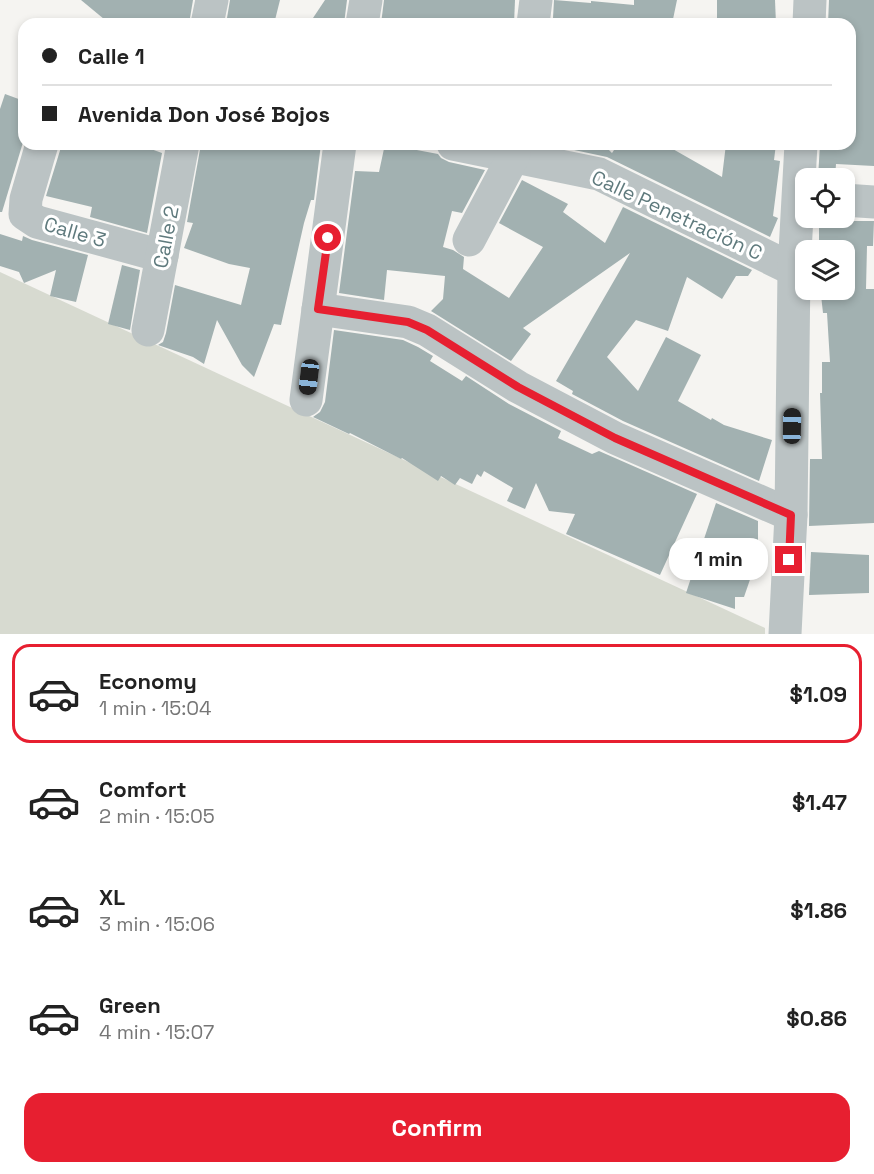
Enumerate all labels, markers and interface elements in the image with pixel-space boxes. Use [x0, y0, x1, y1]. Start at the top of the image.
text: Calle 1 [78, 42, 145, 70]
text: Avenida Don José Bojos [78, 100, 330, 128]
street label: Calle Penetración C [587, 164, 767, 266]
map controls [795, 168, 855, 300]
button: locate [795, 168, 855, 228]
street label: Calle 2 [147, 204, 185, 270]
street label: Calle 3 [41, 211, 109, 253]
route start [314, 224, 341, 251]
button: layers [795, 240, 855, 300]
car [298, 358, 320, 396]
car [783, 408, 801, 444]
callout: 1 min [669, 539, 768, 581]
text: 1 min [694, 546, 743, 572]
route end [775, 546, 802, 573]
icon: car [27, 667, 81, 721]
text: Economy [99, 667, 197, 695]
text: $1.09 [790, 680, 847, 708]
text: 1 min · 15:04 [99, 695, 212, 721]
icon: car [27, 775, 81, 829]
text: Comfort [99, 775, 187, 803]
text: $1.47 [792, 788, 847, 816]
text: 2 min · 15:05 [99, 803, 215, 829]
icon: car [27, 883, 81, 937]
text: XL [99, 883, 125, 911]
text: $1.86 [790, 896, 847, 924]
text: 3 min · 15:06 [99, 911, 215, 937]
icon: car [27, 991, 81, 1045]
text: Green [99, 991, 161, 1019]
text: $0.86 [786, 1004, 847, 1032]
text: 4 min · 15:07 [99, 1019, 214, 1045]
button: Confirm [24, 1093, 850, 1162]

